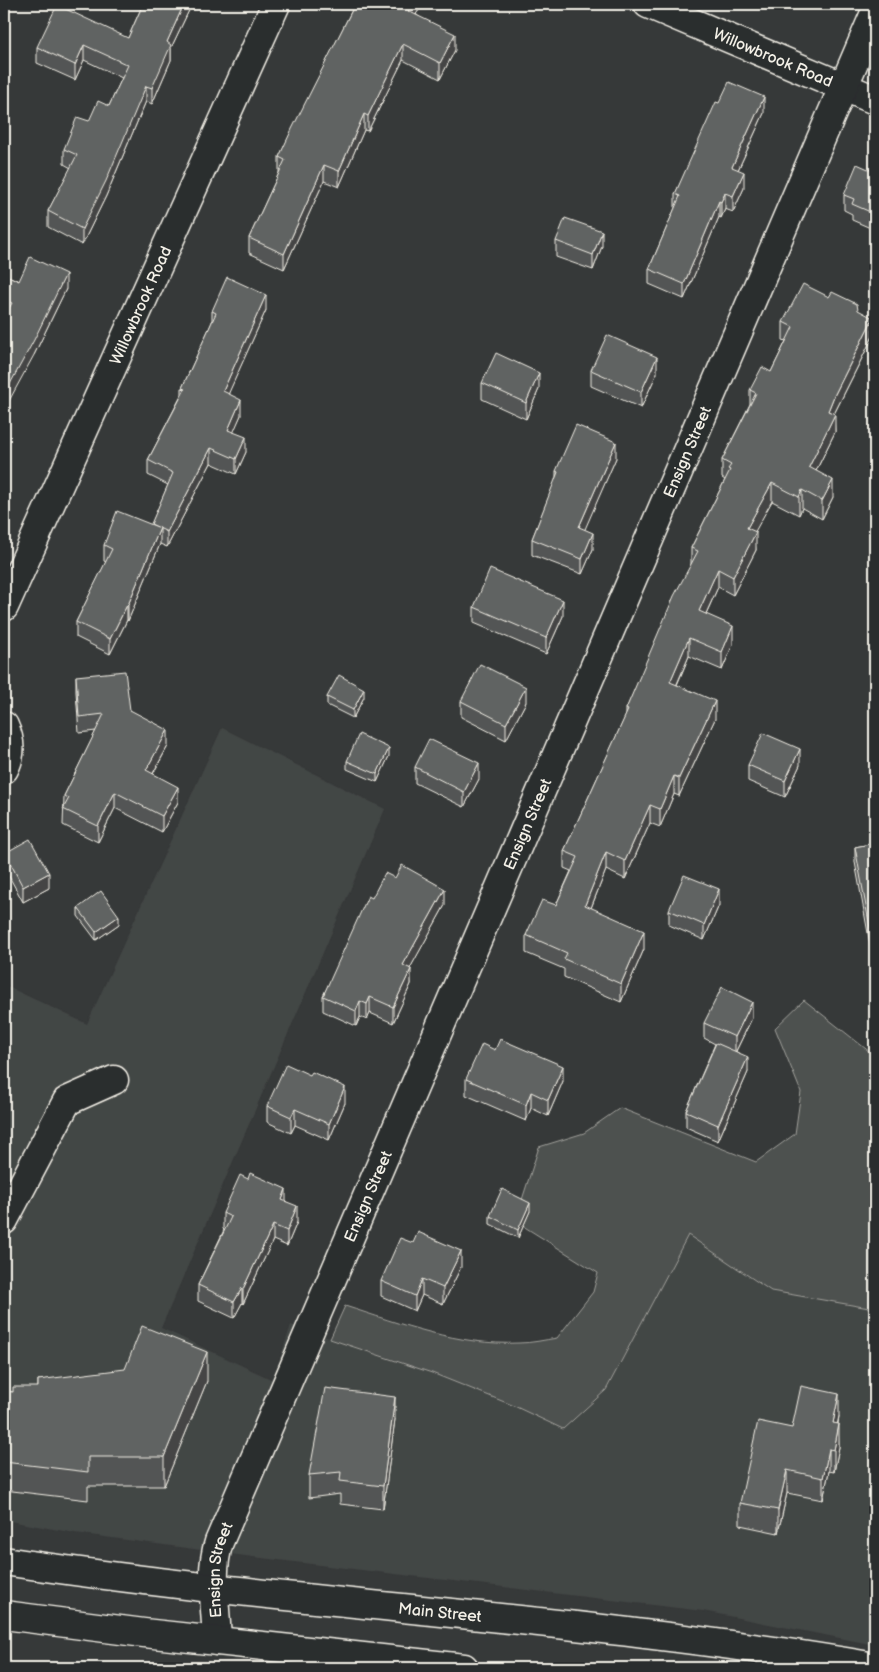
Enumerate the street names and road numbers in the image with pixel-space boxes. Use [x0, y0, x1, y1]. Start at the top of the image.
street label: Willowbrook Road [710, 25, 835, 92]
street label: Willowbrook Road [107, 244, 176, 368]
street label: Ensign Street [660, 404, 716, 501]
street label: Ensign Street [501, 776, 556, 873]
street label: Ensign Street [341, 1148, 397, 1245]
street label: Ensign Street [206, 1519, 237, 1618]
street label: Main Street [397, 1600, 483, 1627]

